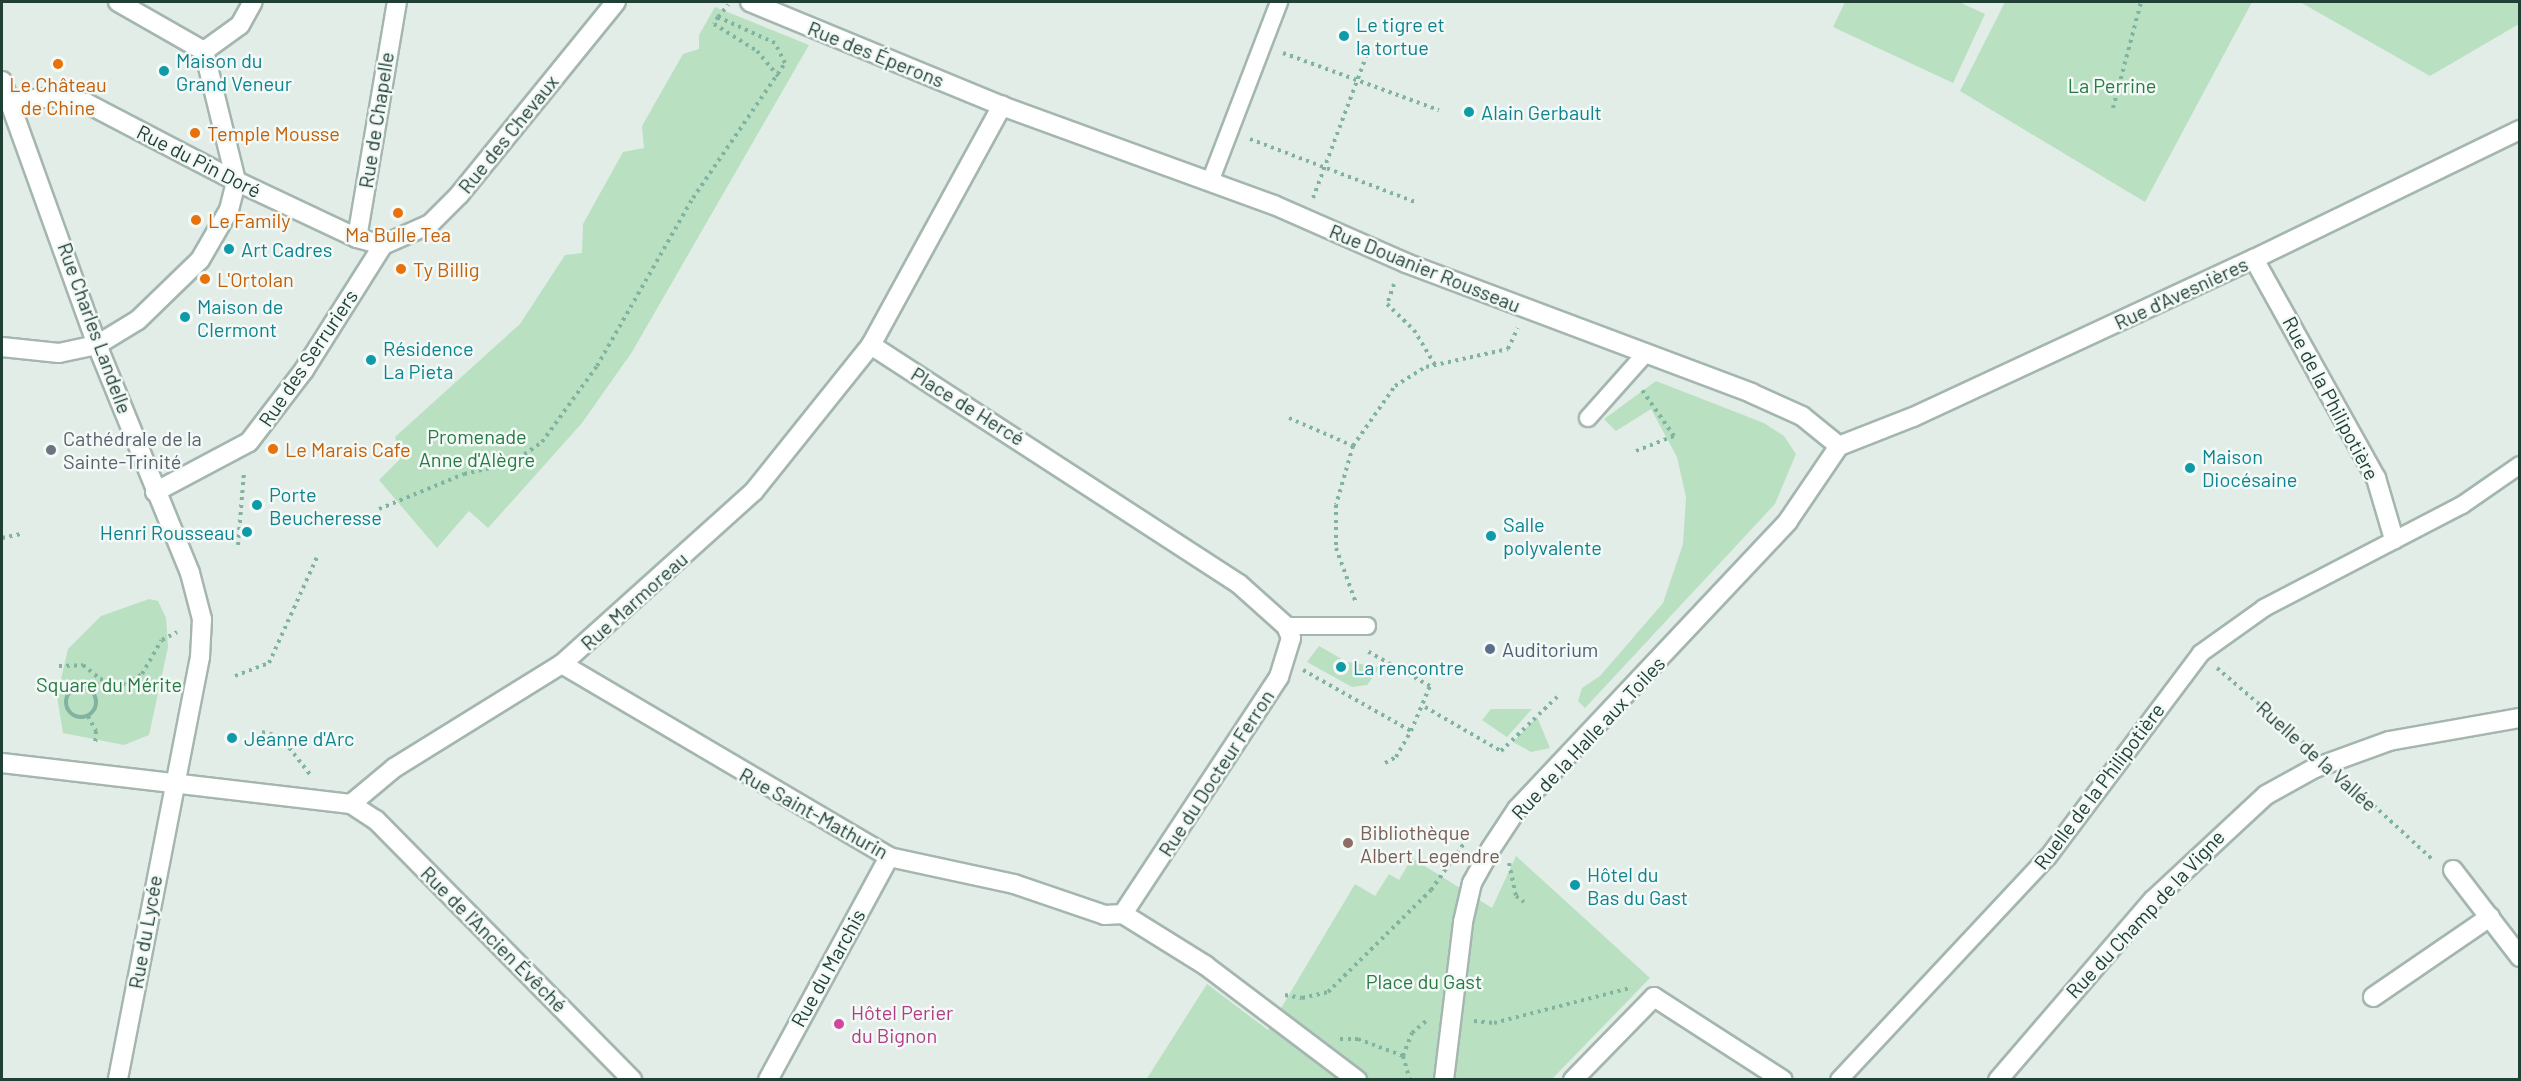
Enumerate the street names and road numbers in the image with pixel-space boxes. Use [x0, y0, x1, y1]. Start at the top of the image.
street label: Rue des Éperons [804, 16, 948, 92]
street label: Rue de Chapelle [353, 50, 399, 190]
street label: Rue des Chevaux [453, 70, 563, 198]
street label: Rue du Pin Doré [133, 119, 265, 203]
street label: Rue Douanier Rousseau [1326, 219, 1524, 317]
street label: Rue Charles Landelle [53, 239, 137, 417]
street label: Rue d'Avesnières [2110, 252, 2252, 334]
street label: Rue des Serruriers [253, 285, 363, 431]
street label: Rue de la Philipotière [2278, 312, 2384, 484]
street label: Place de Hercé [907, 362, 1029, 450]
street label: Rue Marmoreau [576, 547, 692, 655]
street label: Rue de la Halle aux Toiles [1506, 651, 1670, 825]
street label: Rue du Docteur Ferron [1153, 685, 1279, 861]
street label: Ruelle de la Vallée [2252, 696, 2382, 816]
street label: Ruelle de la Philipotière [2029, 698, 2169, 874]
street label: Rue Saint-Mathurin [735, 762, 893, 864]
street label: Rue du Champ de la Vigne [2061, 825, 2229, 1003]
street label: Rue de l'Ancien Évêché [416, 861, 572, 1017]
street label: Rue du Lycée [123, 873, 167, 991]
street label: Rue du Marchis [786, 905, 870, 1031]

